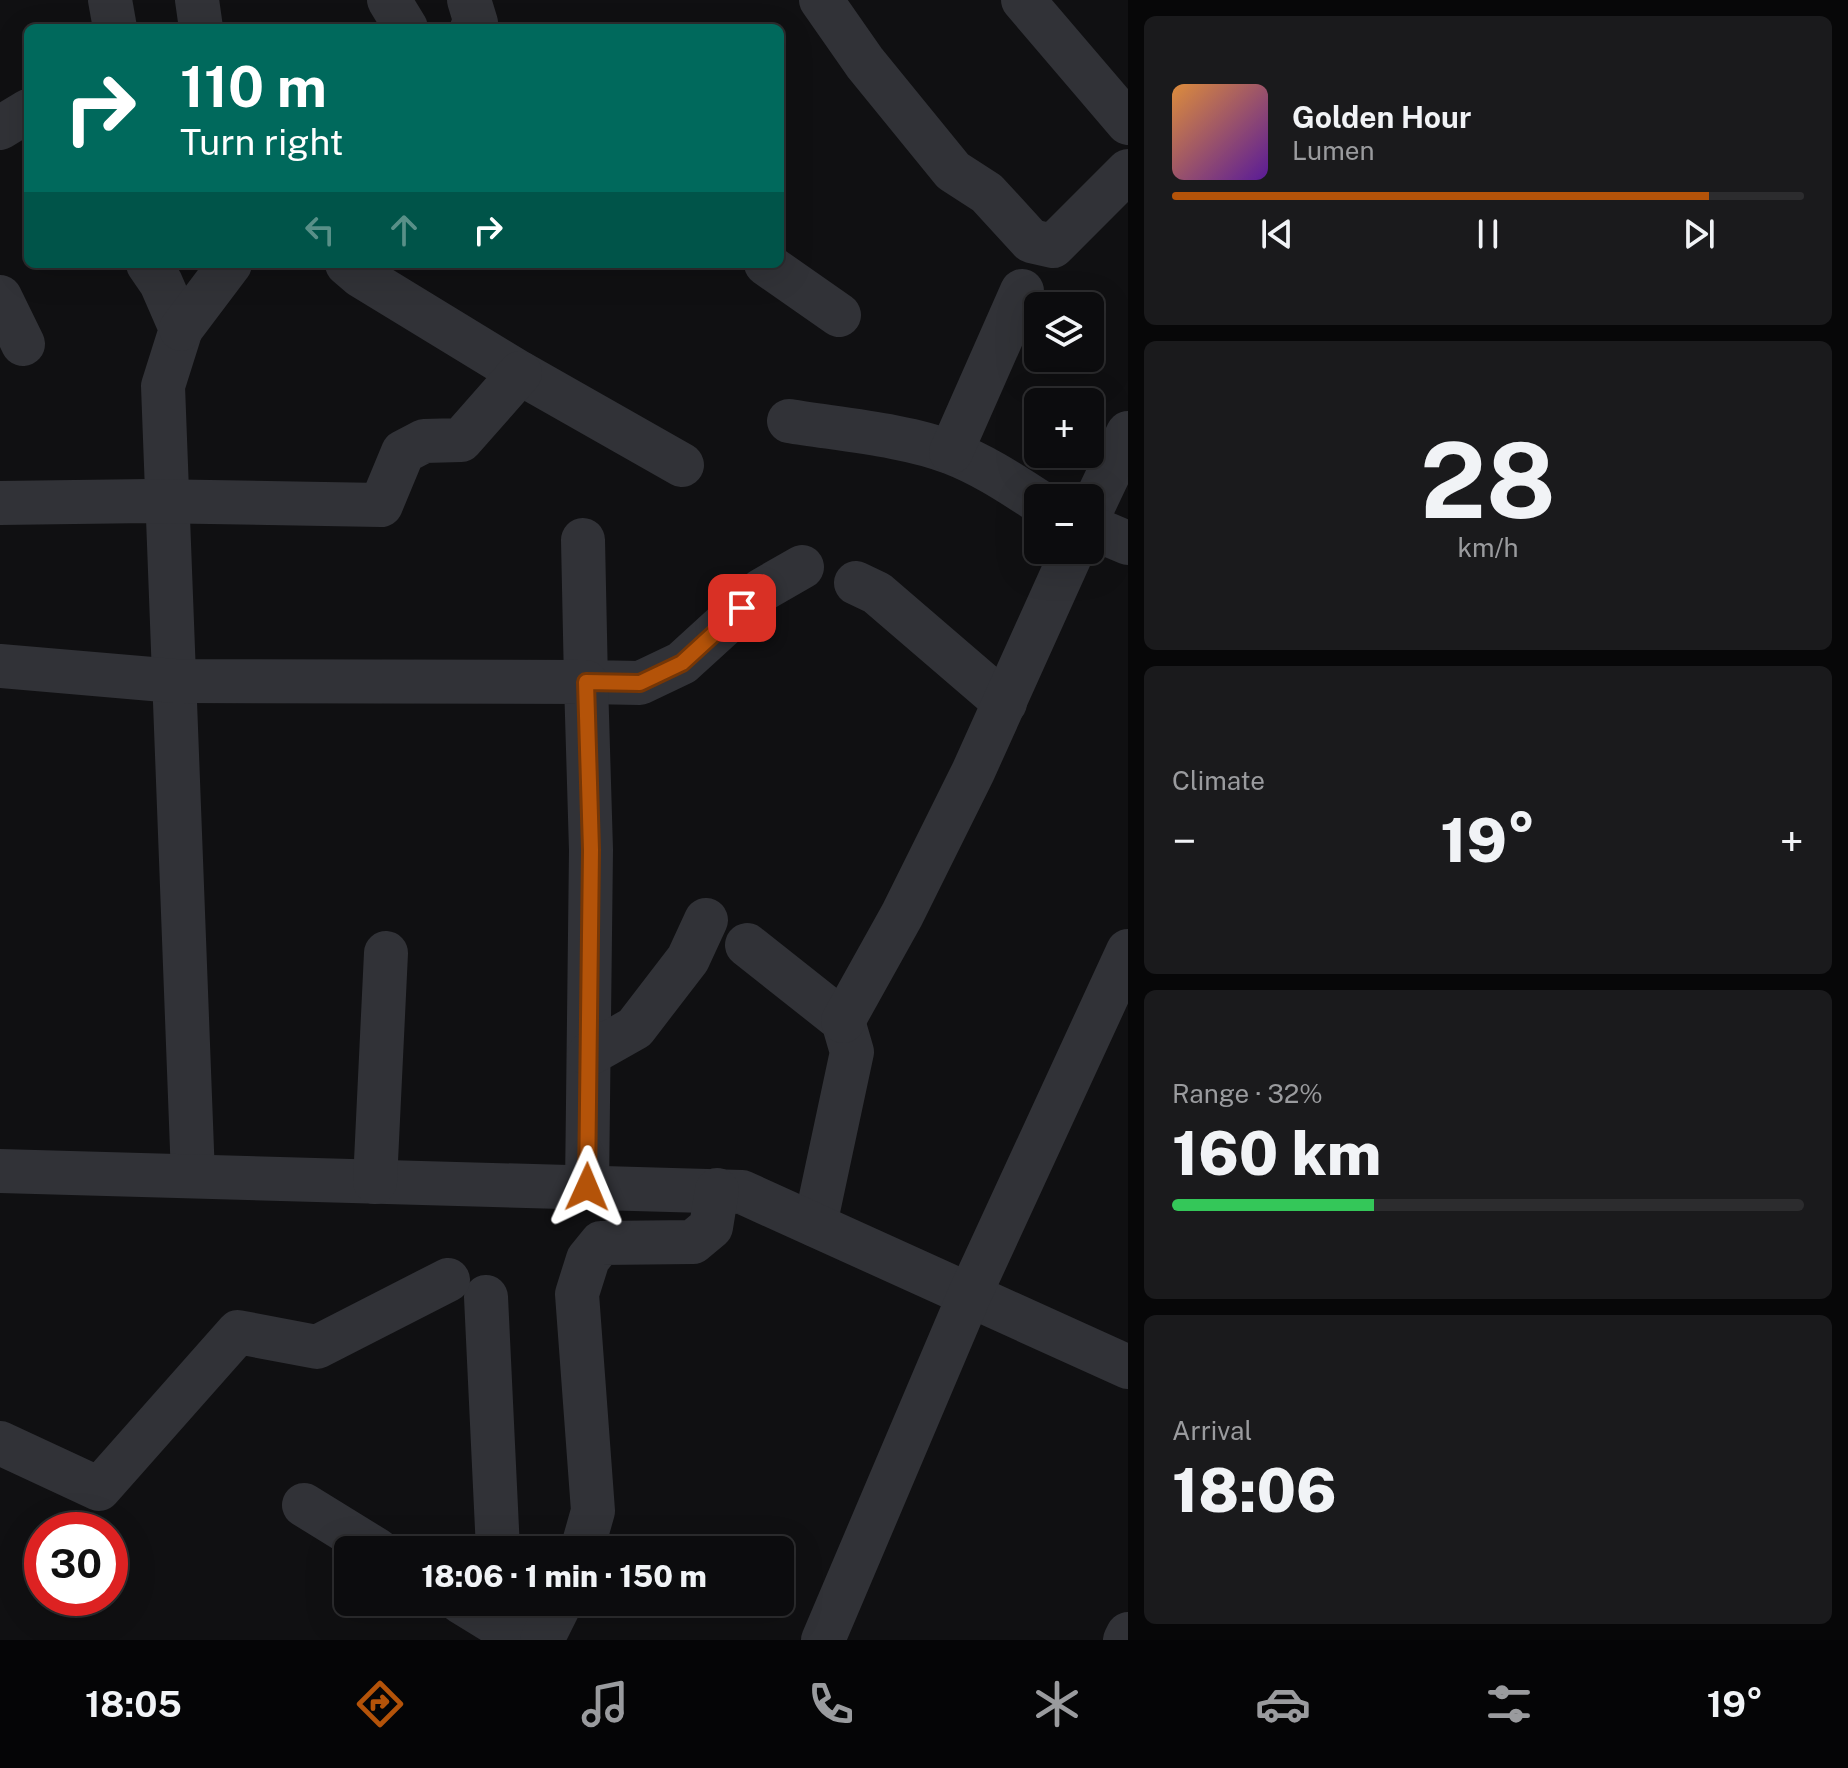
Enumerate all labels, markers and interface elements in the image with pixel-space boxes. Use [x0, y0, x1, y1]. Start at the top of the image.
text: 110 m [180, 54, 327, 120]
icon: right [48, 56, 152, 160]
text: Golden Hour [1292, 99, 1471, 135]
text: Turn right [180, 121, 343, 163]
text: Lumen [1292, 135, 1375, 166]
icon: left [298, 208, 342, 252]
icon: ahead [382, 208, 426, 252]
icon: right [466, 208, 510, 252]
icon: previous [1255, 212, 1299, 256]
icon: pause [1466, 212, 1510, 256]
icon: next [1677, 212, 1721, 256]
map controls [1024, 292, 1104, 564]
button: layers [1024, 292, 1104, 372]
button: + [1024, 388, 1104, 468]
text: 28 [1420, 419, 1556, 541]
button: − [1024, 484, 1104, 564]
text: km/h [1457, 532, 1519, 563]
pin [708, 574, 776, 642]
icon: arrive [720, 586, 764, 630]
text: Climate [1172, 765, 1265, 796]
text: 19° [1440, 805, 1536, 876]
text: − [1172, 815, 1196, 867]
text: + [1780, 815, 1804, 867]
text: Range · 32% [1172, 1078, 1323, 1109]
text: 160 km [1172, 1118, 1381, 1189]
position arrow [545, 1145, 629, 1229]
text: Arrival [1172, 1415, 1252, 1446]
text: 18:06 [1172, 1455, 1337, 1526]
speed limit sign: 30 [24, 1512, 128, 1616]
text: 18:06 · 1 min · 150 m [421, 1558, 707, 1594]
icon: directions [352, 1676, 408, 1732]
icon: music [577, 1676, 633, 1732]
icon: phone [803, 1676, 859, 1732]
icon: climate [1029, 1676, 1085, 1732]
icon: car [1255, 1676, 1311, 1732]
icon: filters [1481, 1676, 1537, 1732]
text: 18:05 [85, 1683, 182, 1725]
text: 19° [1707, 1683, 1763, 1725]

